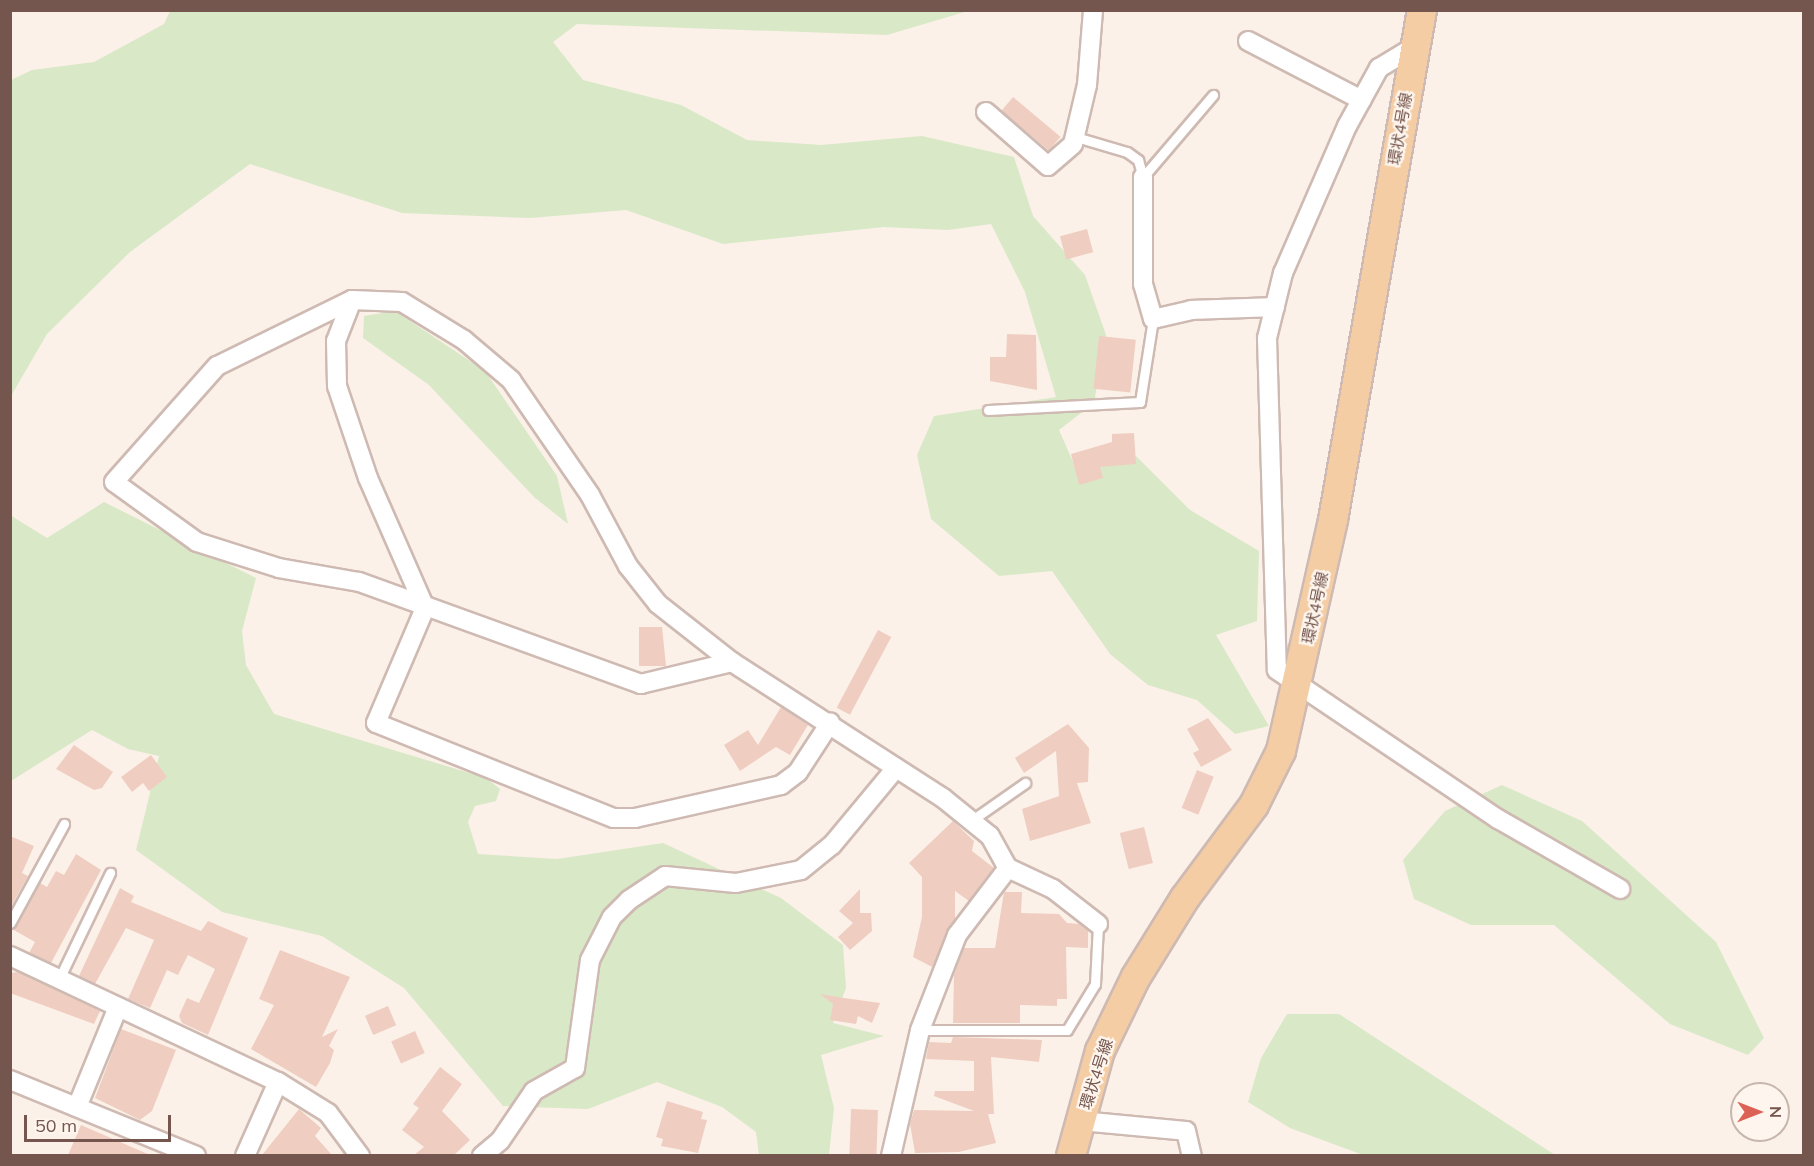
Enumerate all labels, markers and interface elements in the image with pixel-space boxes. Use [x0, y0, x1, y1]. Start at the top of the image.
street label: 環状4号線 [1384, 91, 1416, 167]
street label: 環状4号線 [1298, 570, 1332, 646]
street label: 環状4号線 [1075, 1036, 1117, 1112]
north arrow [1730, 1082, 1790, 1142]
scale bar [27, 1103, 174, 1141]
text: N [1766, 1106, 1786, 1118]
text: 50 m [35, 1114, 77, 1137]

